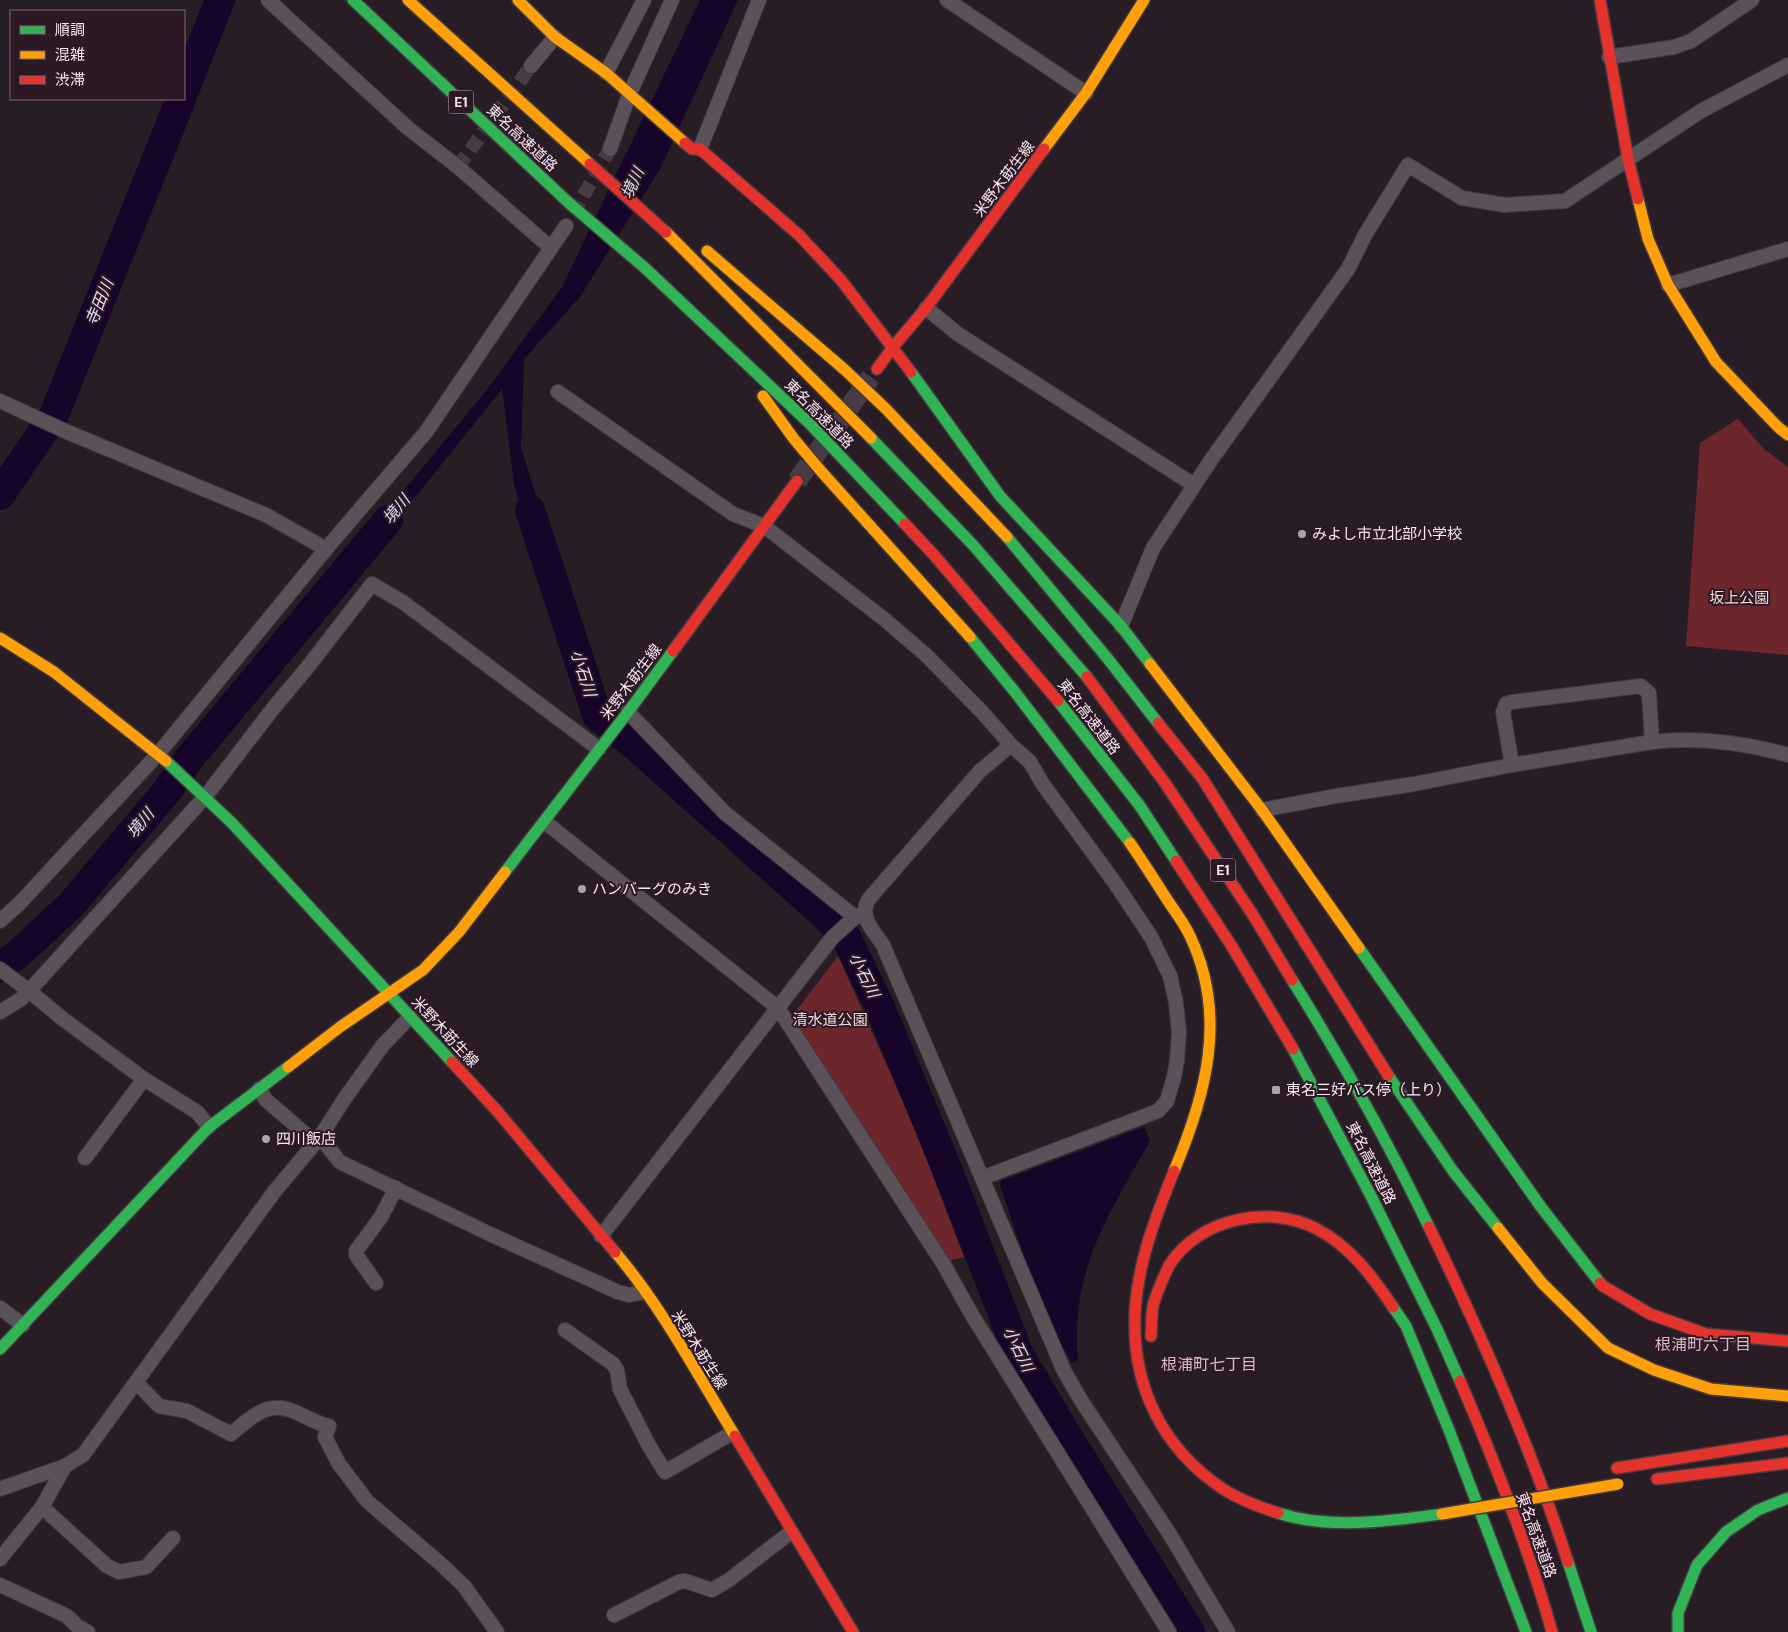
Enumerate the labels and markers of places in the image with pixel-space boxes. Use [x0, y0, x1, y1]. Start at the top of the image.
place label: みよし市立北部小学校 [1312, 524, 1462, 544]
marker: みよし市立北部小学校 [1296, 528, 1308, 540]
place label: ハンバーグのみき [592, 879, 712, 899]
marker: ハンバーグのみき [576, 883, 588, 895]
place label: 東名三好バス停（上り） [1286, 1080, 1451, 1100]
marker: 東名三好バス停（上り） [1270, 1084, 1282, 1096]
place label: 四川飯店 [276, 1129, 336, 1149]
marker: 四川飯店 [260, 1133, 272, 1145]

